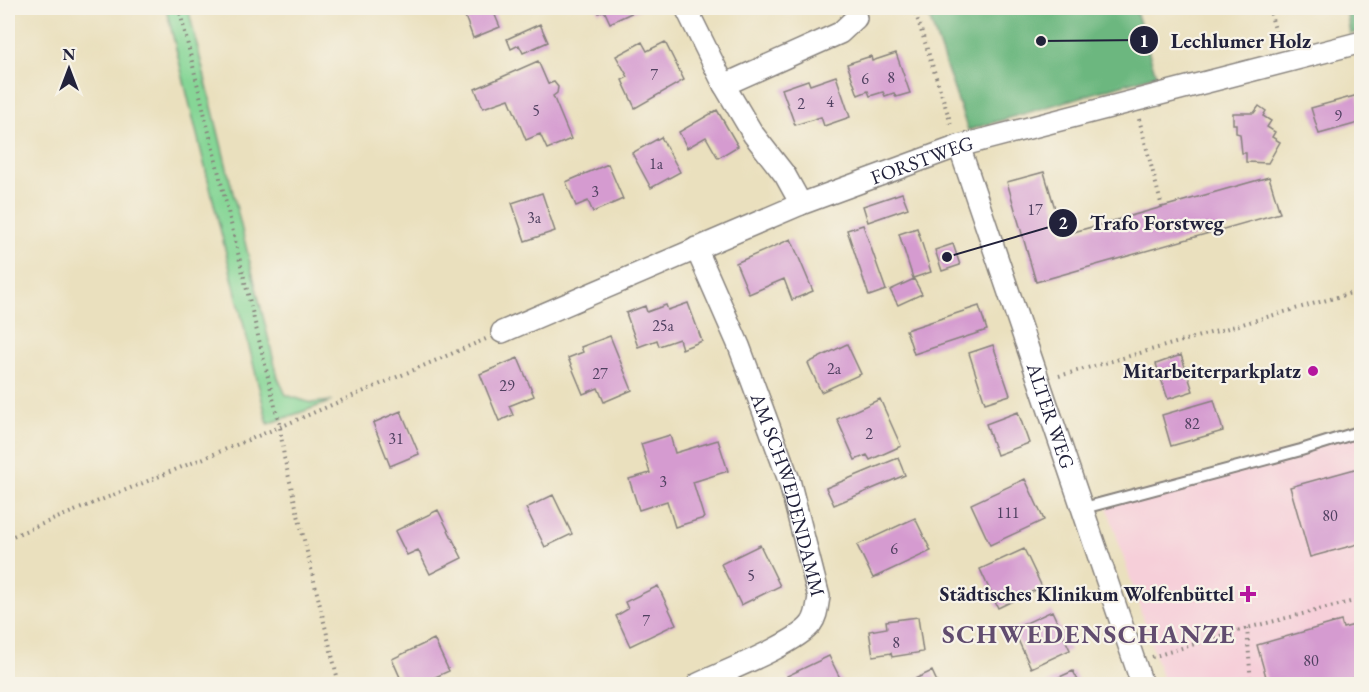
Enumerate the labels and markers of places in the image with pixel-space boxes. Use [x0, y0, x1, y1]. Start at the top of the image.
callout: Lechlumer Holz [1129, 21, 1324, 60]
callout: Trafo Forstweg [1048, 203, 1236, 242]
place label: Mitarbeiterparkplatz [1123, 358, 1301, 384]
marker: Mitarbeiterparkplatz [1306, 364, 1320, 378]
place label: Städtisches Klinikum Wolfenbüttel [940, 581, 1234, 607]
marker: Städtisches Klinikum Wolfenbüttel [1239, 585, 1257, 603]

